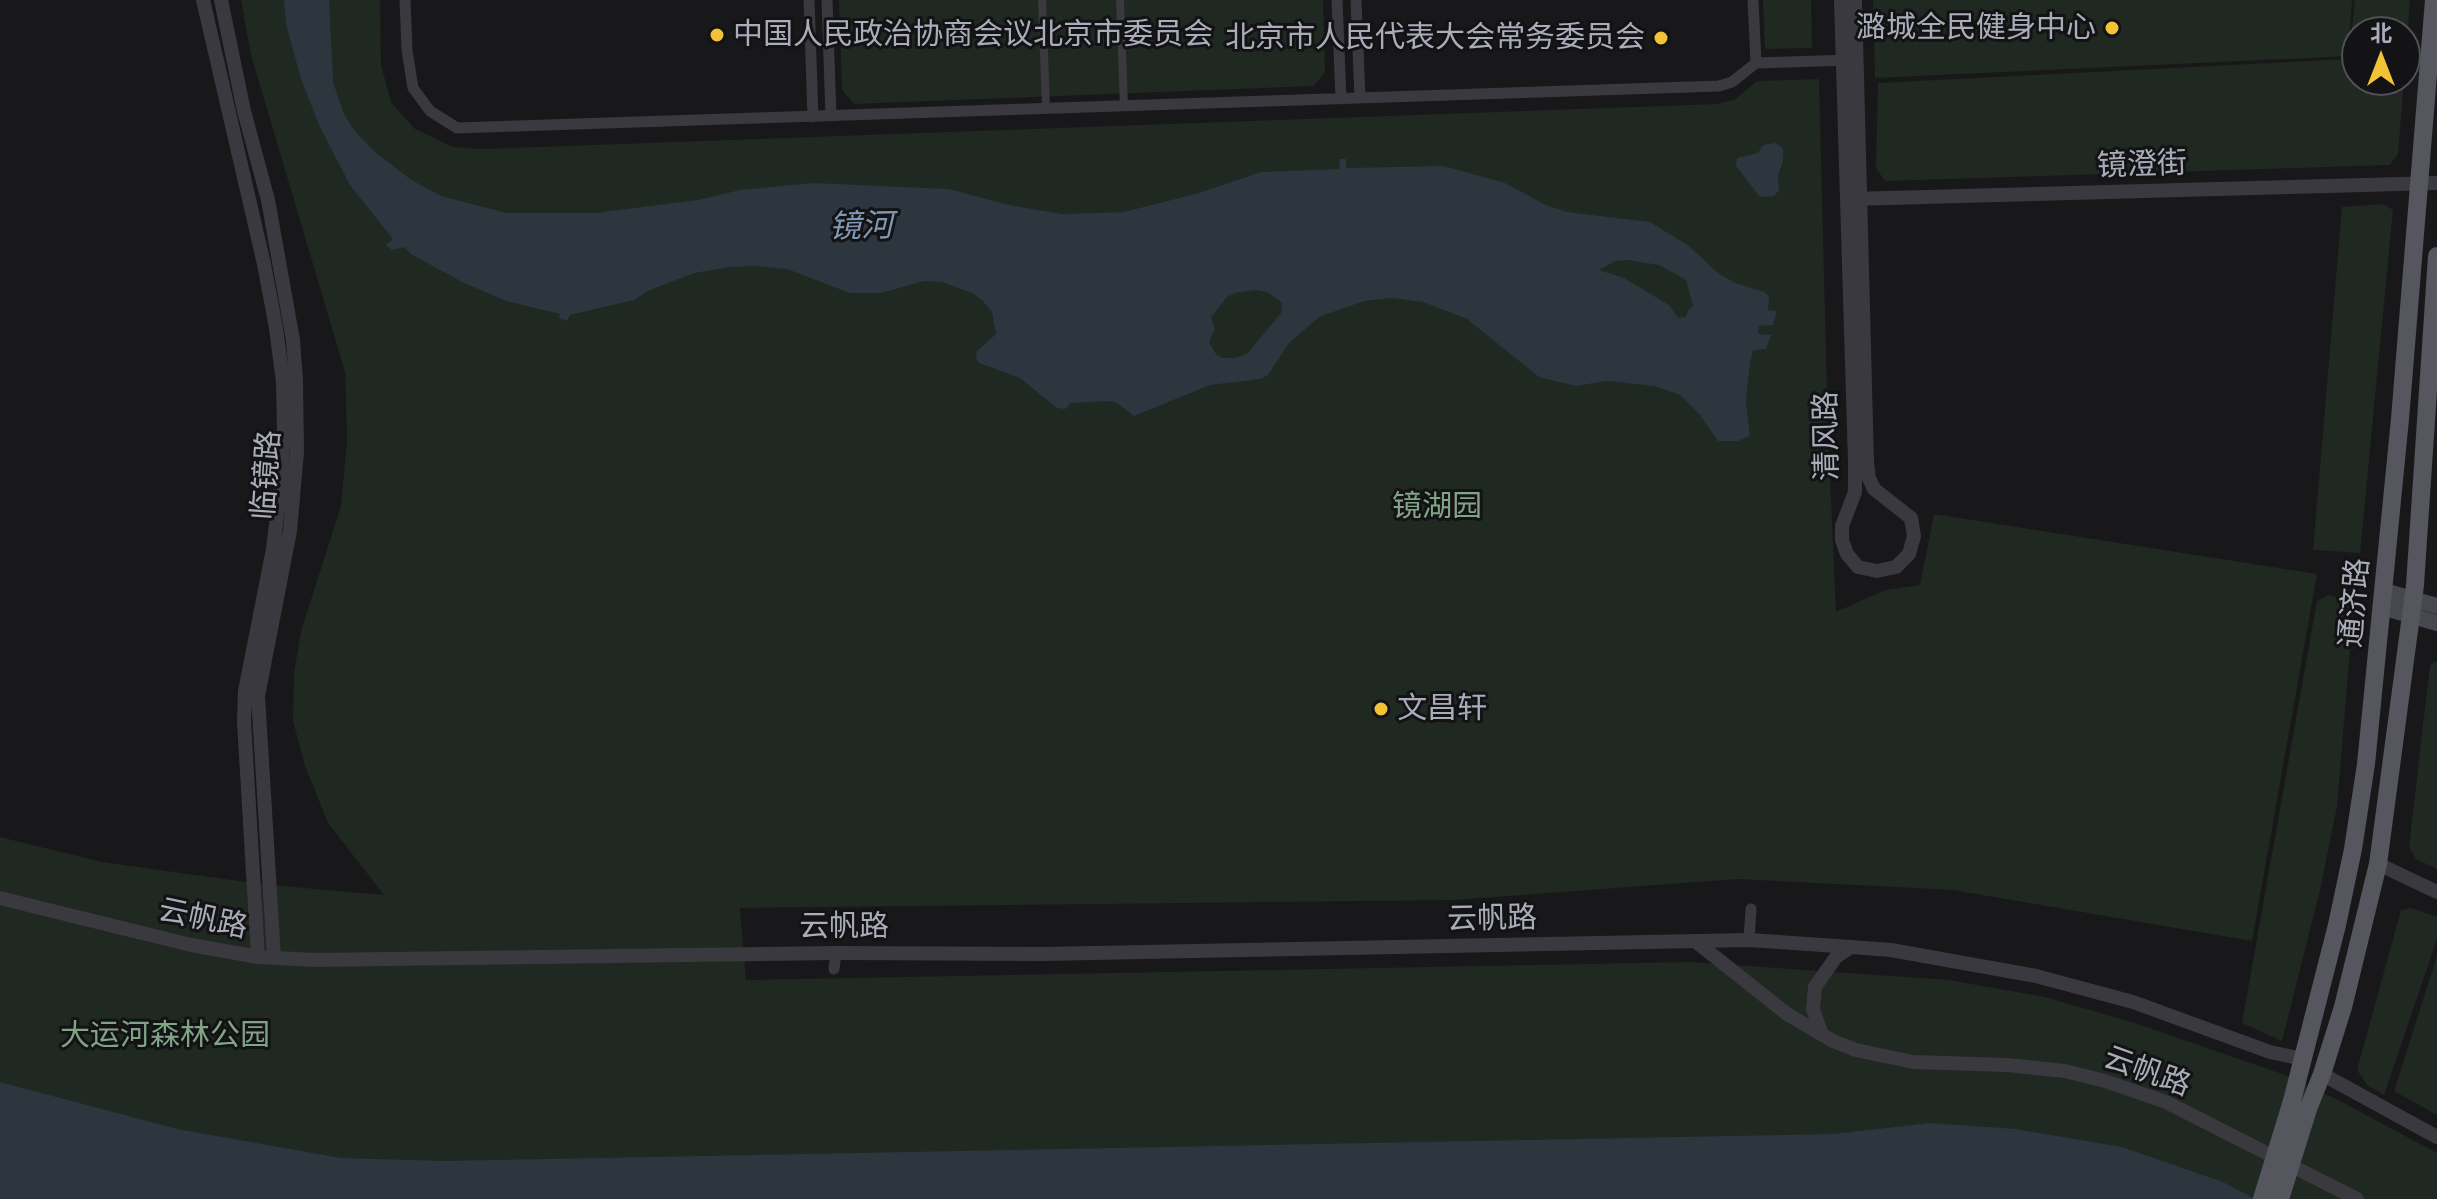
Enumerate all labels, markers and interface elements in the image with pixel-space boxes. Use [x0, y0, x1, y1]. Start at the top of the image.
place label: 潞城全民健身中心 [1856, 10, 2096, 46]
north arrow [2341, 16, 2421, 96]
place label: 中国人民政治协商会议北京市委员会 [733, 17, 1213, 53]
marker: 潞城全民健身中心 [2103, 19, 2121, 37]
place label: 北京市人民代表大会常务委员会 [1225, 20, 1645, 56]
text: 北 [2370, 23, 2392, 45]
marker: 中国人民政治协商会议北京市委员会 [708, 26, 726, 44]
marker: 北京市人民代表大会常务委员会 [1652, 29, 1670, 47]
street label: 镜澄街 [2096, 145, 2188, 185]
water label: 镜河 [829, 207, 893, 247]
street label: 清风路 [1808, 391, 1846, 481]
street label: 临镜路 [246, 429, 288, 521]
park label: 镜湖园 [1392, 489, 1482, 525]
street label: 通济路 [2333, 557, 2377, 649]
place label: 文昌轩 [1397, 691, 1487, 727]
marker: 文昌轩 [1372, 700, 1390, 718]
street label: 云帆路 [155, 892, 251, 946]
street label: 云帆路 [1447, 900, 1537, 938]
street label: 云帆路 [799, 909, 889, 945]
park label: 大运河森林公园 [60, 1018, 270, 1054]
street label: 云帆路 [2099, 1040, 2195, 1104]

